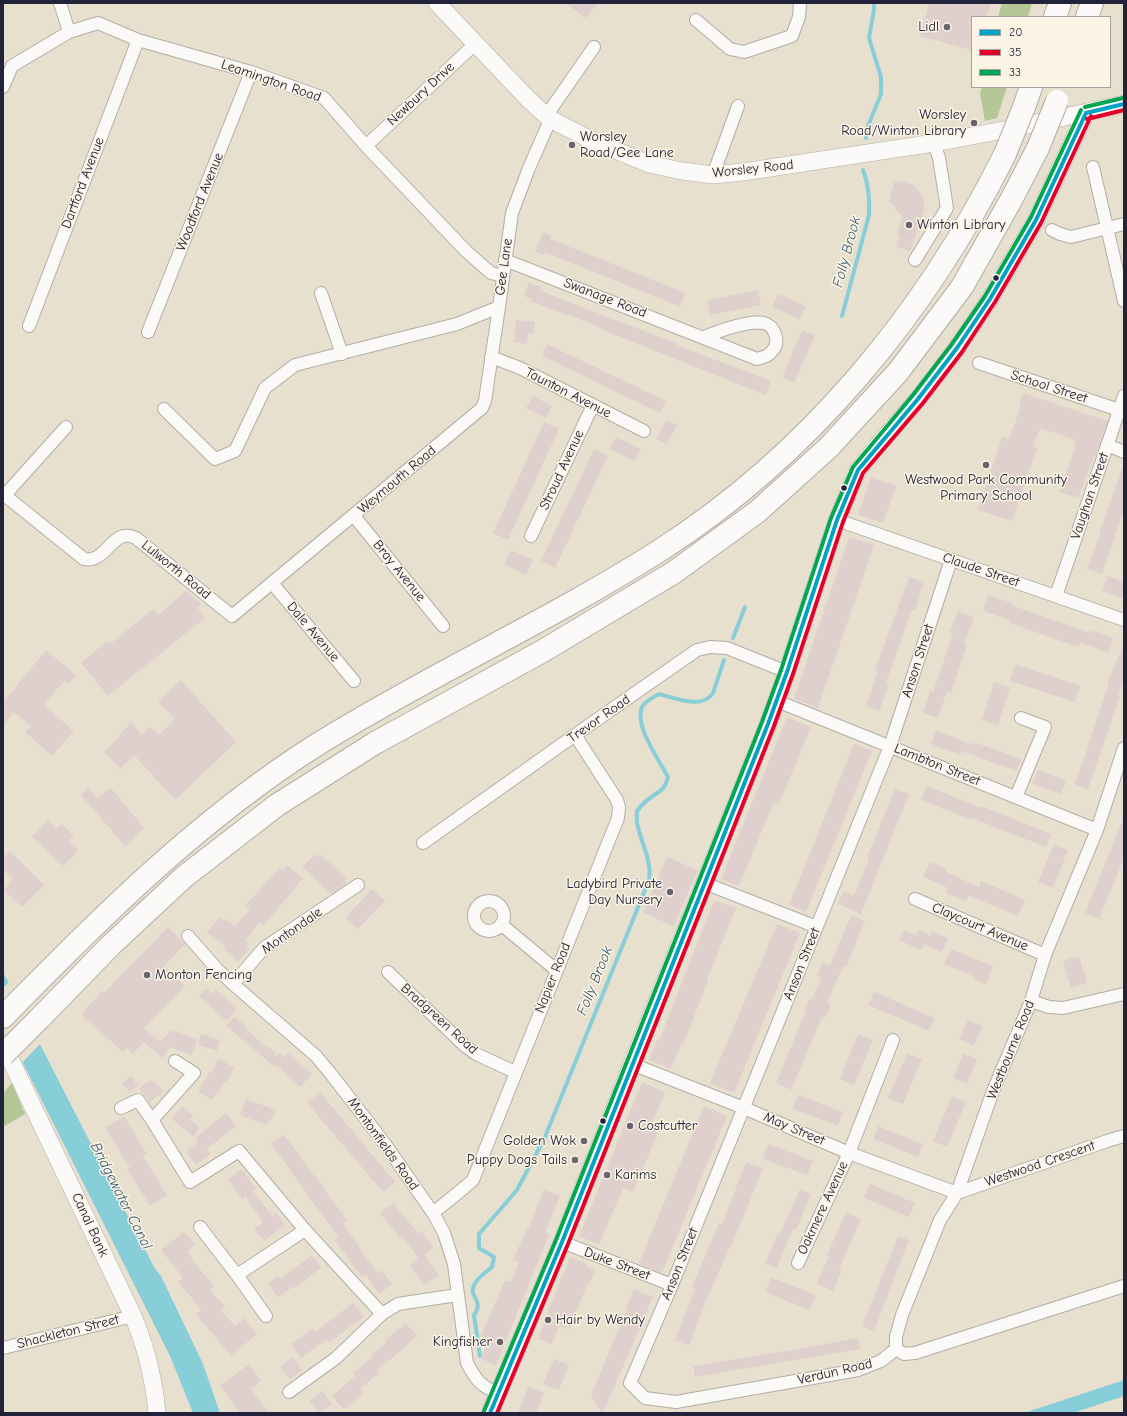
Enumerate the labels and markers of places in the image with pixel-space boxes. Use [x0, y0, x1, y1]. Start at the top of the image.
place label: Lidl [918, 19, 939, 35]
marker: Lidl [942, 22, 952, 32]
place label: Worsley Road/Winton Library [841, 107, 966, 140]
marker: Worsley Road/Winton Library [969, 118, 979, 128]
place label: Worsley Road/Gee Lane [580, 129, 674, 162]
marker: Worsley Road/Gee Lane [567, 140, 577, 150]
place label: Winton Library [917, 217, 1005, 233]
marker: Winton Library [904, 220, 914, 230]
unlabelled marker [991, 273, 1001, 283]
marker: Westwood Park Community Primary School [981, 460, 991, 470]
place label: Westwood Park Community Primary School [905, 472, 1067, 504]
unlabelled marker [839, 483, 849, 493]
place label: Ladybird Private Day Nursery [566, 876, 662, 908]
marker: Ladybird Private Day Nursery [665, 887, 675, 897]
place label: Monton Fencing [155, 967, 252, 983]
marker: Monton Fencing [142, 970, 152, 980]
unlabelled marker [598, 1116, 608, 1126]
place label: Costcutter [638, 1118, 697, 1134]
marker: Costcutter [625, 1121, 635, 1131]
place label: Golden Wok [503, 1133, 576, 1149]
marker: Golden Wok [579, 1136, 589, 1146]
place label: Puppy Dogs Tails [467, 1152, 567, 1168]
marker: Puppy Dogs Tails [570, 1155, 580, 1165]
place label: Karims [615, 1167, 656, 1183]
marker: Karims [602, 1170, 612, 1180]
place label: Hair by Wendy [556, 1312, 645, 1328]
marker: Hair by Wendy [543, 1315, 553, 1325]
place label: Kingfisher [433, 1334, 492, 1350]
marker: Kingfisher [495, 1337, 505, 1347]

